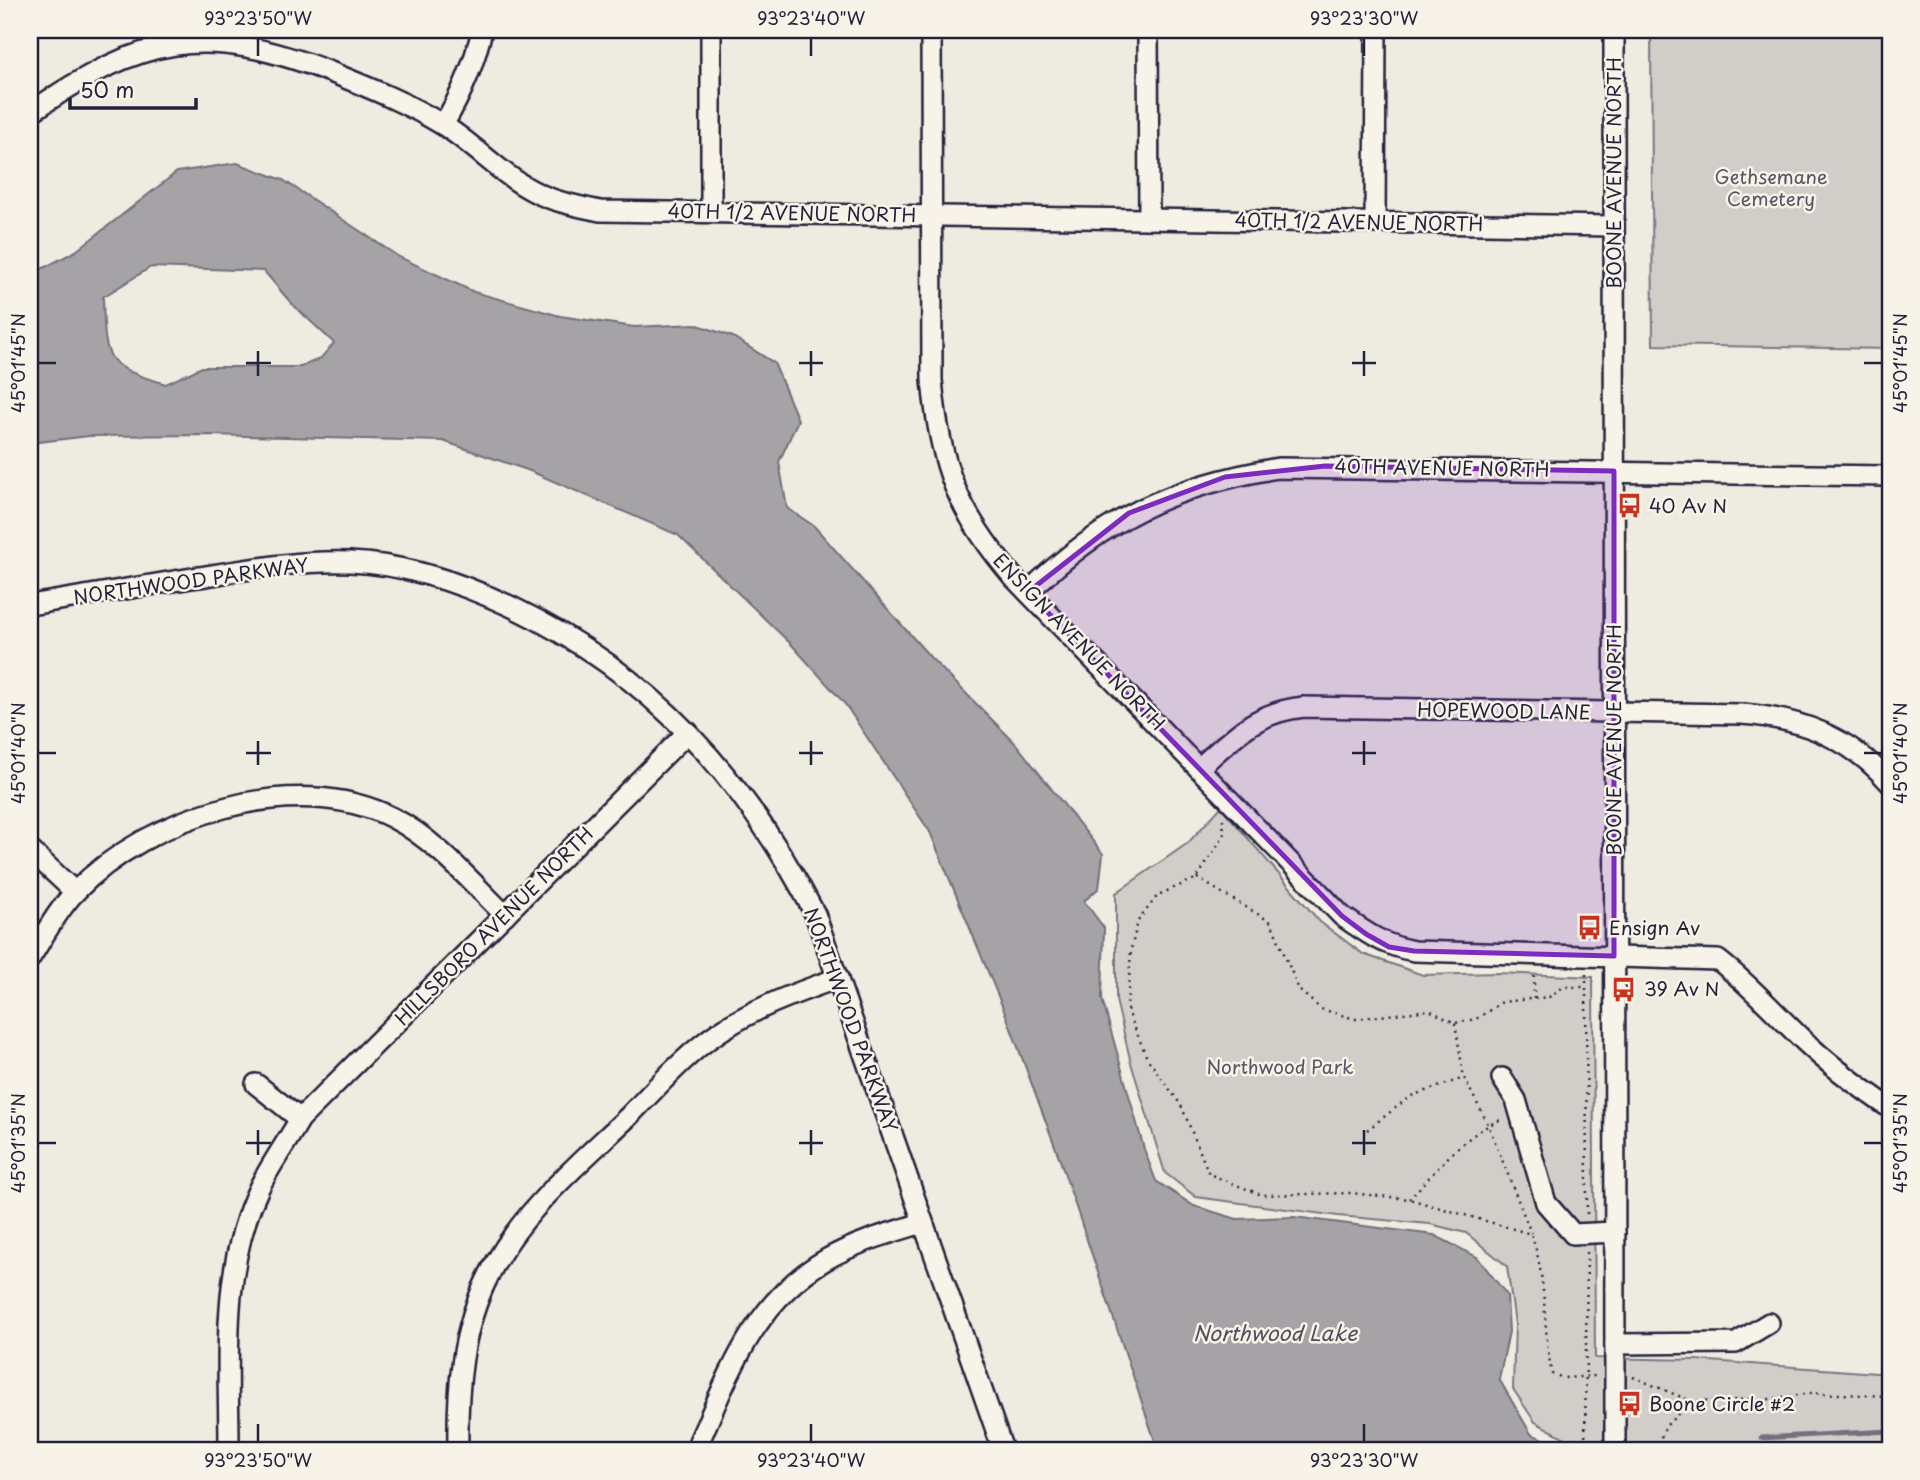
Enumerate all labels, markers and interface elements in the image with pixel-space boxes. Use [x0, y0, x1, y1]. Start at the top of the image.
text: 93°23'50"W [204, 4, 312, 31]
text: 93°23'40"W [757, 4, 866, 31]
text: 93°23'30"W [1310, 4, 1419, 31]
street label: BOONE AVENUE NORTH [1599, 57, 1627, 289]
scale bar [70, 66, 196, 110]
text: 50 m [80, 73, 134, 105]
park label: Gethsemane Cemetery [1714, 162, 1828, 212]
street label: 40TH 1/2 AVENUE NORTH [667, 196, 917, 228]
street label: 40TH 1/2 AVENUE NORTH [1234, 205, 1484, 237]
text: 45°01'45"N [4, 313, 31, 413]
text: 45°01'45"N [1886, 313, 1913, 413]
street label: 40TH AVENUE NORTH [1334, 451, 1550, 483]
place label: 40 Av N [1649, 491, 1727, 519]
bus stop icon: 40 Av N [1615, 492, 1643, 520]
street label: ENSIGN AVENUE NORTH [987, 546, 1172, 736]
street label: NORTHWOOD PARKWAY [71, 550, 311, 610]
street label: BOONE AVENUE NORTH [1599, 624, 1627, 856]
street label: HOPEWOOD LANE [1417, 694, 1591, 726]
text: 45°01'40"N [4, 702, 31, 804]
text: 45°01'40"N [1886, 702, 1913, 804]
street label: HILLSBORO AVENUE NORTH [388, 820, 599, 1031]
street label: NORTHWOOD PARKWAY [798, 903, 906, 1136]
place label: Ensign Av [1609, 913, 1700, 941]
bus stop icon: Ensign Av [1575, 914, 1603, 942]
place label: 39 Av N [1644, 974, 1719, 1002]
bus stop icon: 39 Av N [1610, 975, 1638, 1003]
park label: Northwood Park [1206, 1052, 1354, 1080]
text: 45°01'35"N [4, 1093, 31, 1193]
text: 45°01'35"N [1886, 1093, 1913, 1193]
water label: Northwood Lake [1193, 1316, 1359, 1348]
place label: Boone Circle #2 [1649, 1389, 1795, 1417]
bus stop icon: Boone Circle #2 [1615, 1390, 1643, 1418]
text: 93°23'50"W [204, 1446, 312, 1473]
text: 93°23'40"W [757, 1446, 866, 1473]
text: 93°23'30"W [1310, 1446, 1419, 1473]

